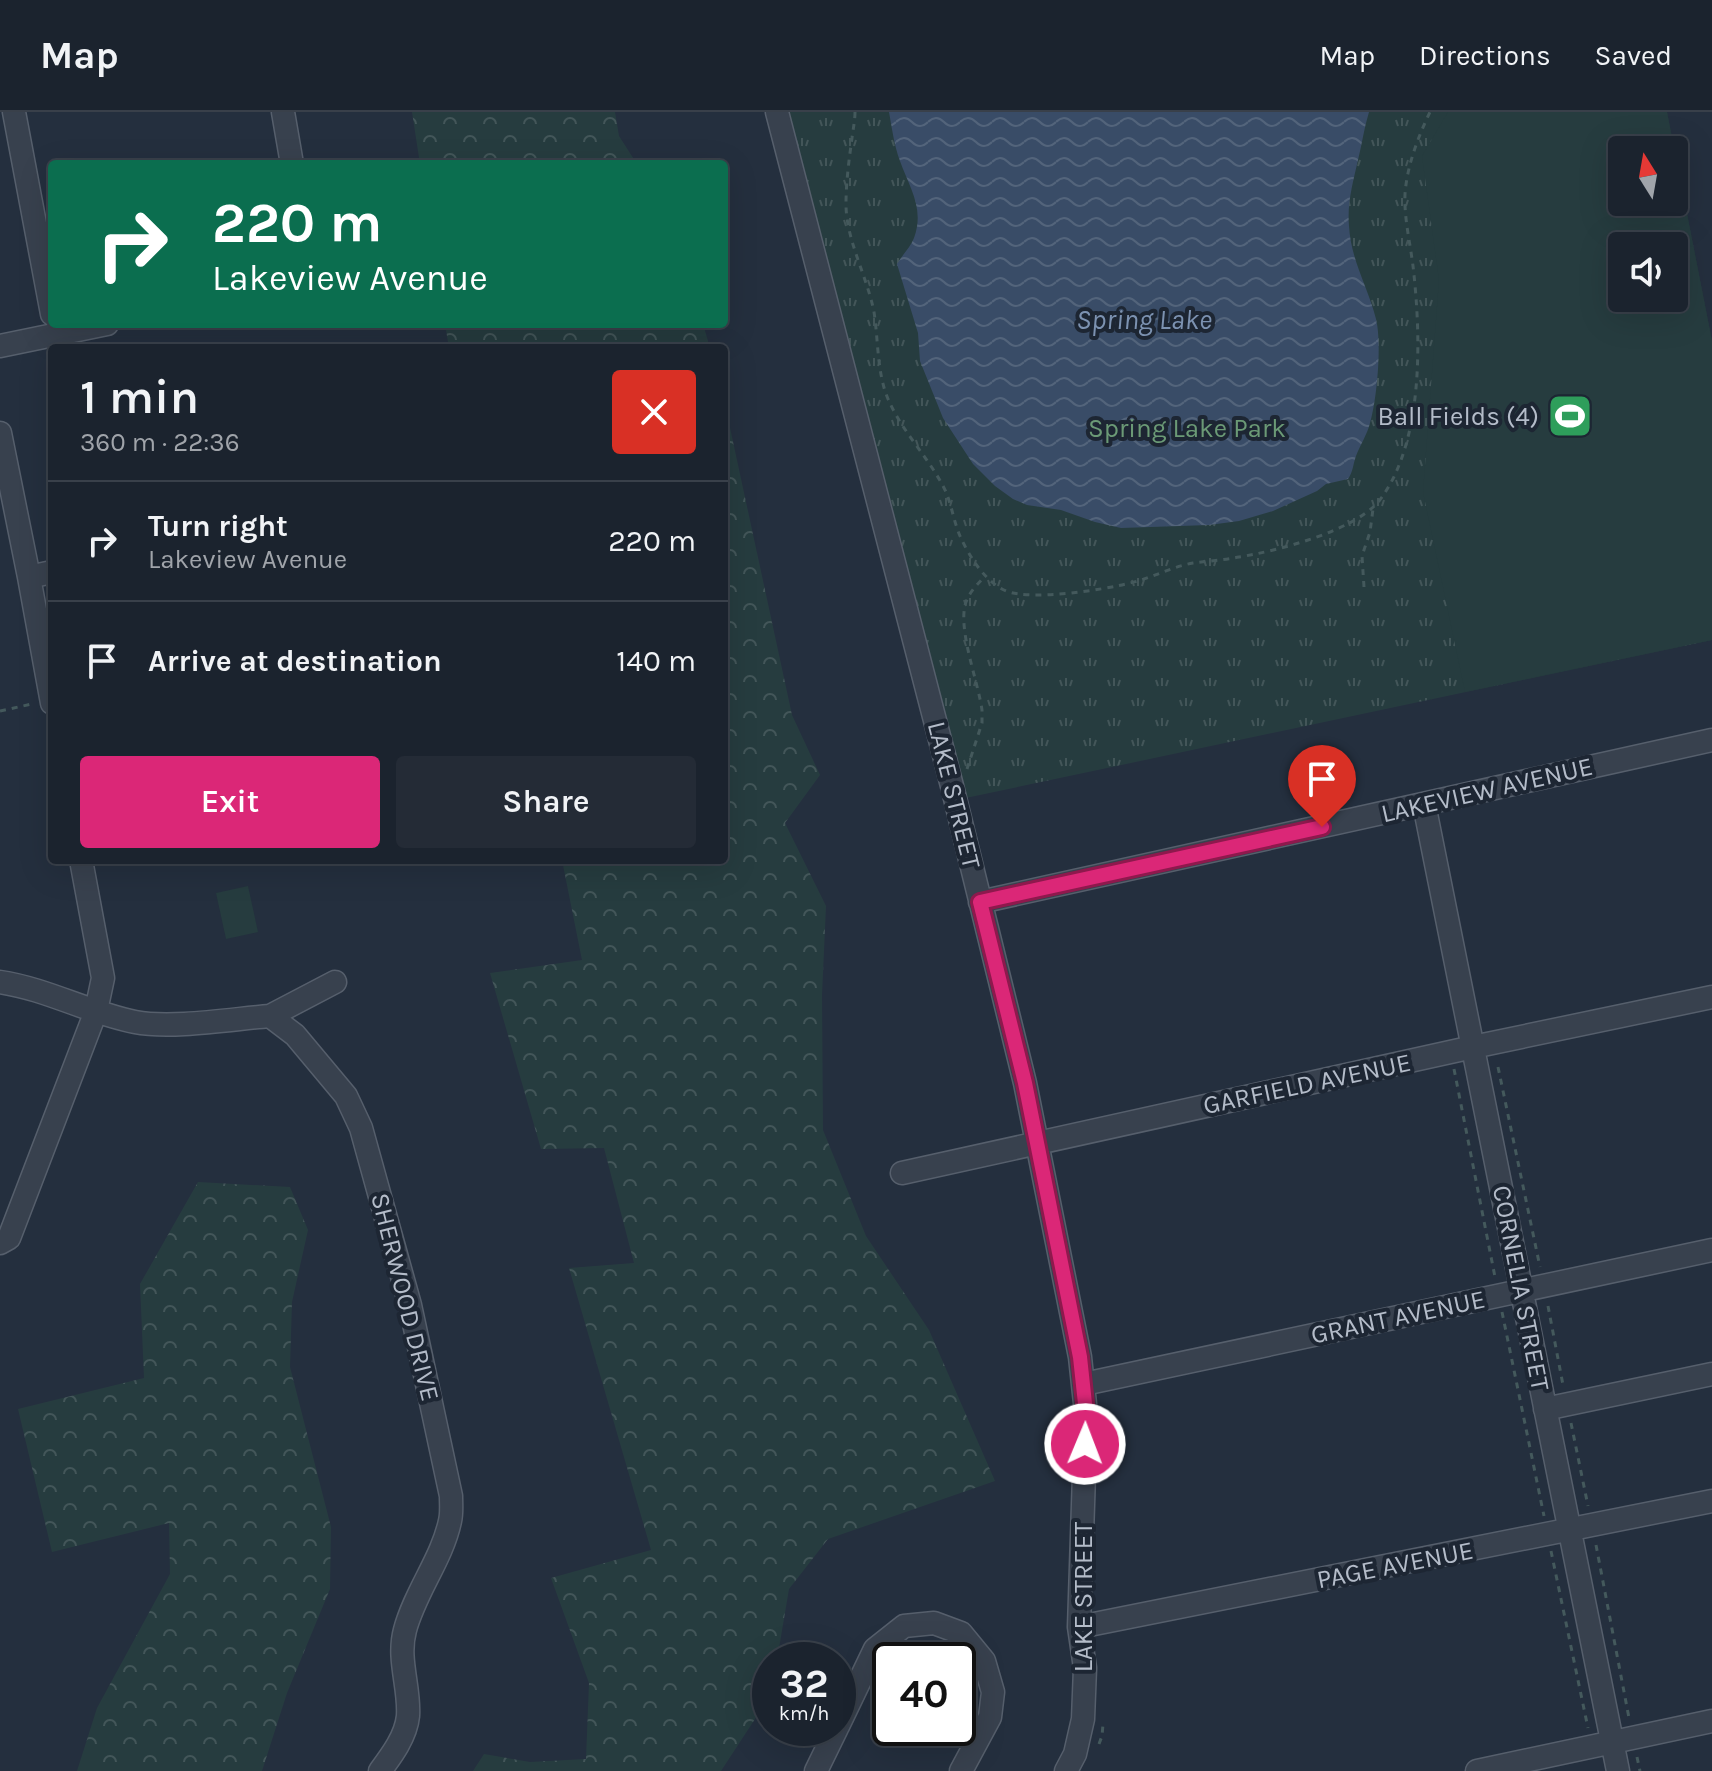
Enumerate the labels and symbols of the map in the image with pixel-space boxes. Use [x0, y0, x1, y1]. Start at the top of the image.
north arrow [1608, 136, 1688, 216]
water label: Spring Lake [1076, 303, 1212, 336]
sports icon: Ball Fields (4) [1546, 392, 1594, 440]
place label: Ball Fields (4) [1378, 401, 1539, 432]
park label: Spring Lake Park [1088, 413, 1286, 444]
street label: LAKE STREET [921, 718, 987, 872]
pin [1288, 745, 1356, 827]
street label: LAKEVIEW AVENUE [1378, 751, 1596, 829]
street label: GARFIELD AVENUE [1200, 1047, 1414, 1121]
street label: CORNELIA STREET [1486, 1183, 1556, 1393]
street label: SHERWOOD DRIVE [364, 1190, 446, 1404]
street label: GRANT AVENUE [1308, 1283, 1488, 1351]
position arrow [1043, 1402, 1127, 1486]
street label: LAKE STREET [1068, 1522, 1099, 1672]
street label: PAGE AVENUE [1314, 1535, 1476, 1595]
speed limit sign: 40 [872, 1642, 976, 1746]

